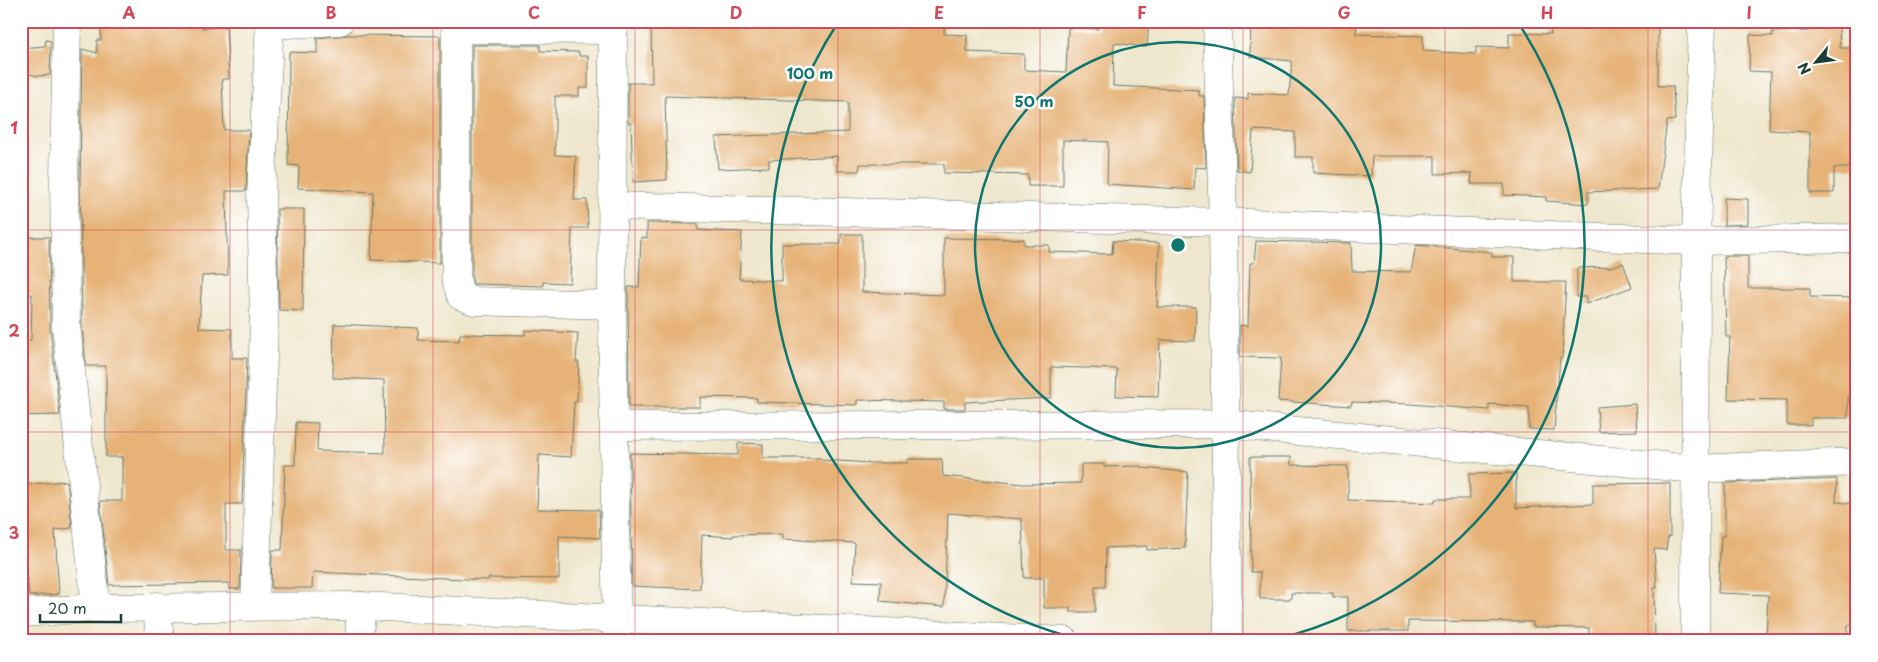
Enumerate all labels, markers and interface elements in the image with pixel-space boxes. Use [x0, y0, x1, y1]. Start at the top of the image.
text: A [123, 0, 136, 24]
text: B [326, 0, 337, 24]
text: C [528, 0, 540, 24]
text: D [730, 0, 742, 24]
text: E [934, 0, 944, 24]
text: F [1137, 0, 1147, 24]
text: G [1337, 0, 1351, 24]
text: H [1541, 0, 1553, 24]
text: I [1746, 0, 1752, 24]
north arrow [1790, 38, 1840, 88]
text: N [1792, 59, 1816, 78]
text: 100 m [787, 61, 833, 84]
text: 50 m [1015, 89, 1053, 112]
text: 1 [10, 115, 18, 139]
centre of rings [1169, 236, 1187, 254]
text: 2 [8, 318, 20, 342]
text: 3 [9, 520, 19, 544]
scale bar [40, 592, 121, 624]
text: 20 m [48, 596, 87, 619]

